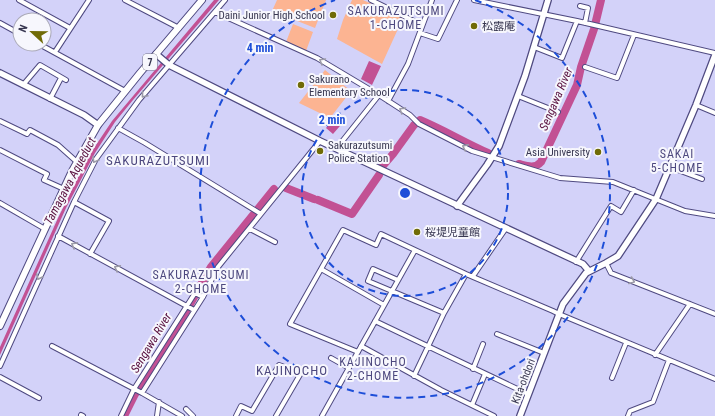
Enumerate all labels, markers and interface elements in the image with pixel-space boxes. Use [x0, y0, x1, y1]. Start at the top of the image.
district label: SAKURAZUTSUMI 1-CHOME [348, 4, 444, 32]
place label: Daini Junior High School [218, 9, 325, 22]
marker: Daini Junior High School [328, 10, 338, 20]
north arrow [12, 12, 52, 52]
place label: 松露庵 [482, 20, 515, 33]
marker: 松露庵 [469, 21, 479, 31]
text: N [16, 23, 31, 34]
text: 4 min [247, 41, 273, 55]
road number: 7 [143, 54, 157, 70]
one-way arrow [319, 58, 326, 65]
water label: Sengawa River [536, 65, 576, 133]
place label: Sakurano Elementary School [309, 73, 390, 99]
marker: Sakurano Elementary School [296, 80, 306, 90]
one-way arrow [141, 90, 148, 97]
one-way arrow [399, 108, 406, 115]
text: 2 min [319, 113, 345, 127]
water label: Tamagawa Aqueduct [41, 135, 99, 227]
place label: Sakurazutsumi Police Station [328, 139, 392, 165]
one-way arrow [462, 145, 469, 152]
marker: Sakurazutsumi Police Station [315, 146, 325, 156]
place label: Asia University [526, 146, 590, 159]
marker: Asia University [593, 147, 603, 157]
district label: SAKAI 5-CHOME [651, 147, 703, 175]
district label: SAKURAZUTSUMI [106, 153, 210, 168]
one-way arrow [93, 156, 100, 163]
centre of rings [398, 186, 412, 200]
place label: 桜堤児童館 [425, 226, 480, 239]
marker: 桜堤児童館 [412, 227, 422, 237]
one-way arrow [71, 243, 78, 250]
one-way arrow [114, 265, 121, 273]
district label: SAKURAZUTSUMI 2-CHOME [153, 268, 249, 296]
one-way arrow [36, 274, 44, 281]
one-way arrow [629, 277, 636, 285]
water label: Sengawa River [128, 310, 175, 375]
district label: KAJINOCHO 2-CHOME [339, 355, 407, 383]
street label: Kita-ohdori [509, 357, 538, 406]
district label: KAJINOCHO [256, 363, 328, 378]

